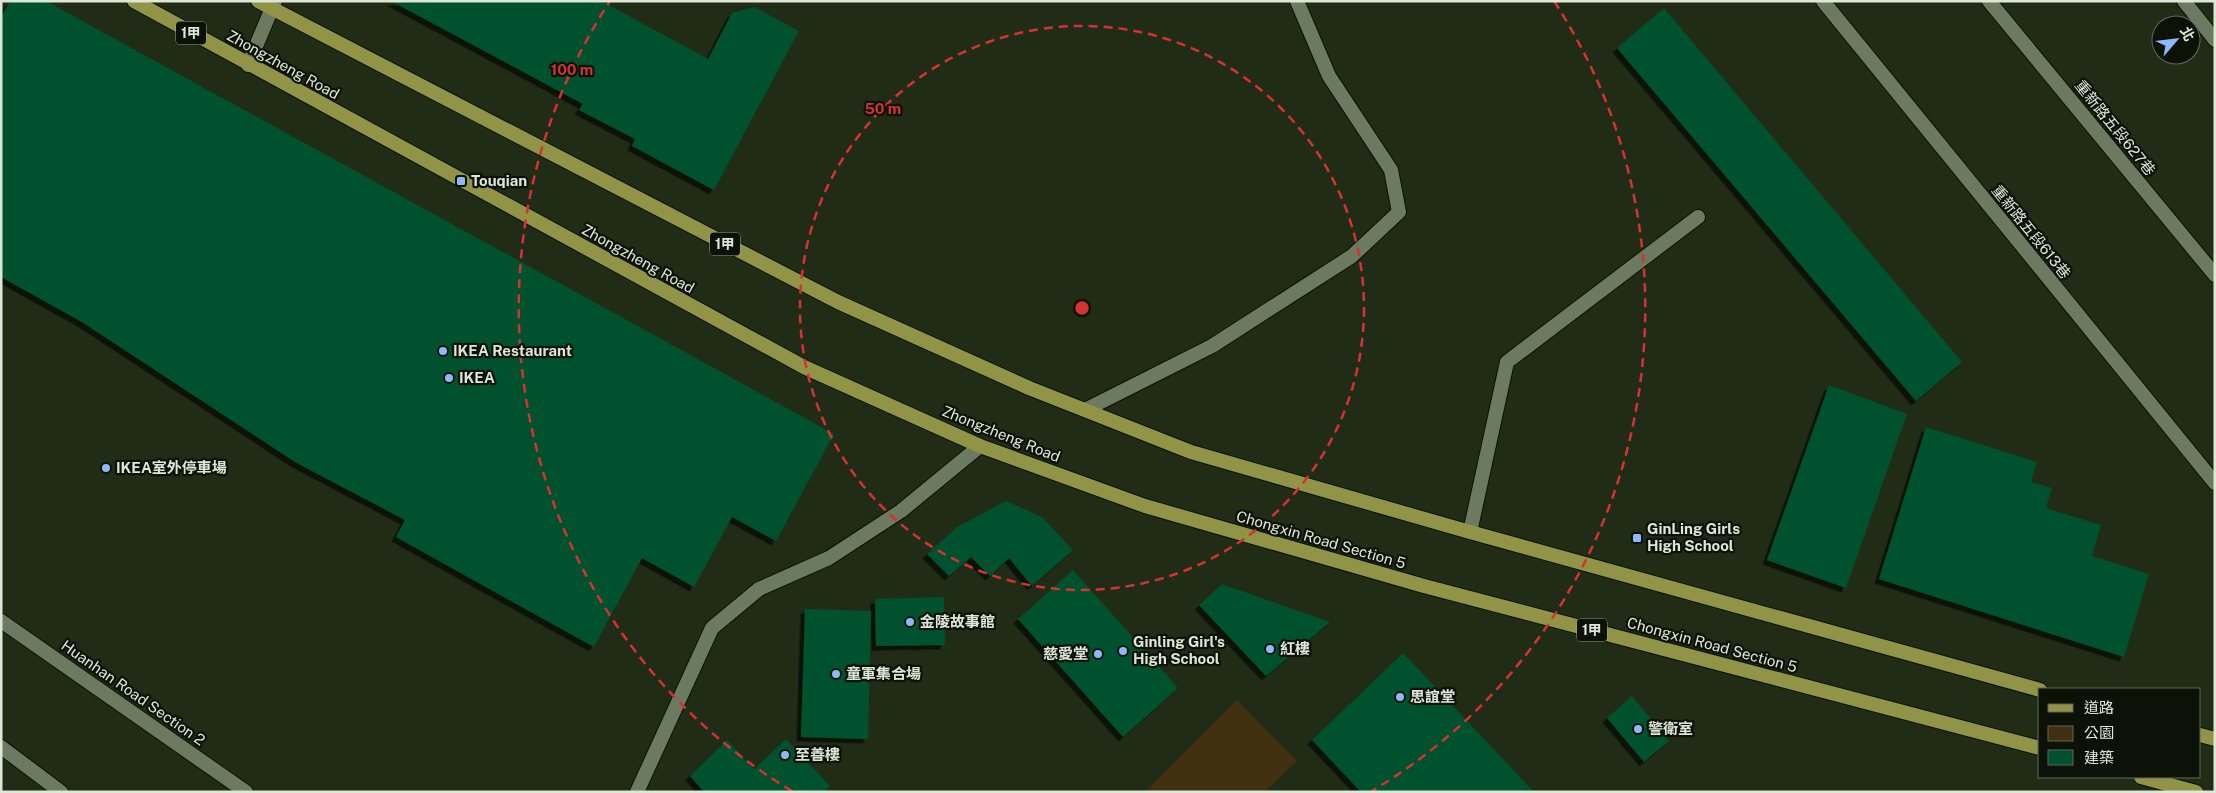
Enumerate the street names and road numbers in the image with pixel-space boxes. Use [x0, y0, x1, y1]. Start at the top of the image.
road number: 1甲 [176, 22, 206, 44]
street label: Zhongzheng Road [224, 27, 342, 103]
street label: 重新路五段627巷 [2072, 77, 2159, 179]
street label: 重新路五段613巷 [1989, 182, 2074, 282]
street label: Zhongzheng Road [579, 221, 697, 297]
road number: 1甲 [710, 232, 740, 255]
street label: Zhongzheng Road [940, 402, 1063, 465]
street label: Chongxin Road Section 5 [1234, 507, 1408, 572]
street label: Chongxin Road Section 5 [1625, 614, 1799, 675]
road number: 1甲 [1577, 618, 1607, 642]
street label: Huanhan Road Section 2 [58, 637, 208, 749]

